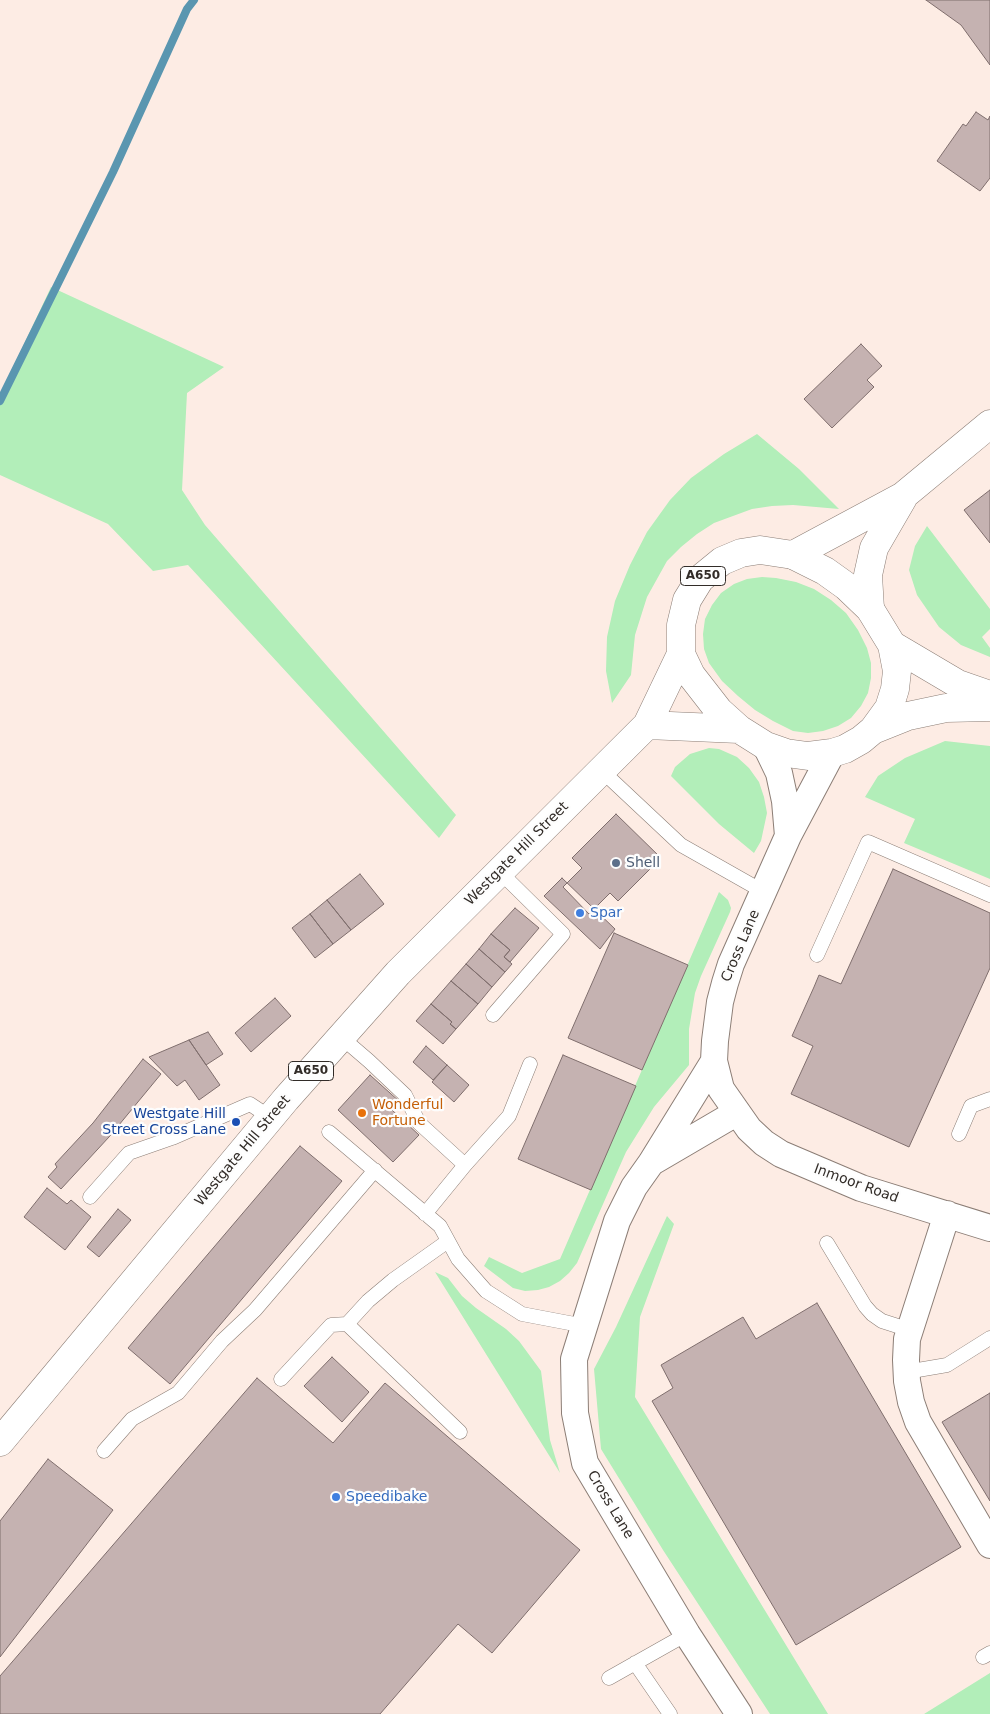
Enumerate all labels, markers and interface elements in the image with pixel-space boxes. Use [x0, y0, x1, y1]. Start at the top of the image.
road number: A650 [680, 566, 726, 586]
street label: Westgate Hill Street [462, 799, 572, 909]
place label: Shell [626, 855, 660, 871]
marker: Shell [610, 857, 622, 869]
place label: Spar [590, 905, 622, 921]
marker: Spar [574, 907, 586, 919]
street label: Cross Lane [718, 907, 764, 985]
road number: A650 [288, 1062, 334, 1080]
street label: Westgate Hill Street [192, 1092, 294, 1210]
place label: Wonderful Fortune [372, 1097, 443, 1130]
place label: Westgate Hill Street Cross Lane [102, 1106, 226, 1138]
marker: Wonderful Fortune [356, 1107, 368, 1119]
marker: Westgate Hill Street Cross Lane [230, 1116, 242, 1128]
street label: Inmoor Road [811, 1161, 901, 1207]
street label: Cross Lane [583, 1468, 637, 1542]
place label: Speedibake [346, 1489, 427, 1505]
marker: Speedibake [330, 1491, 342, 1503]

